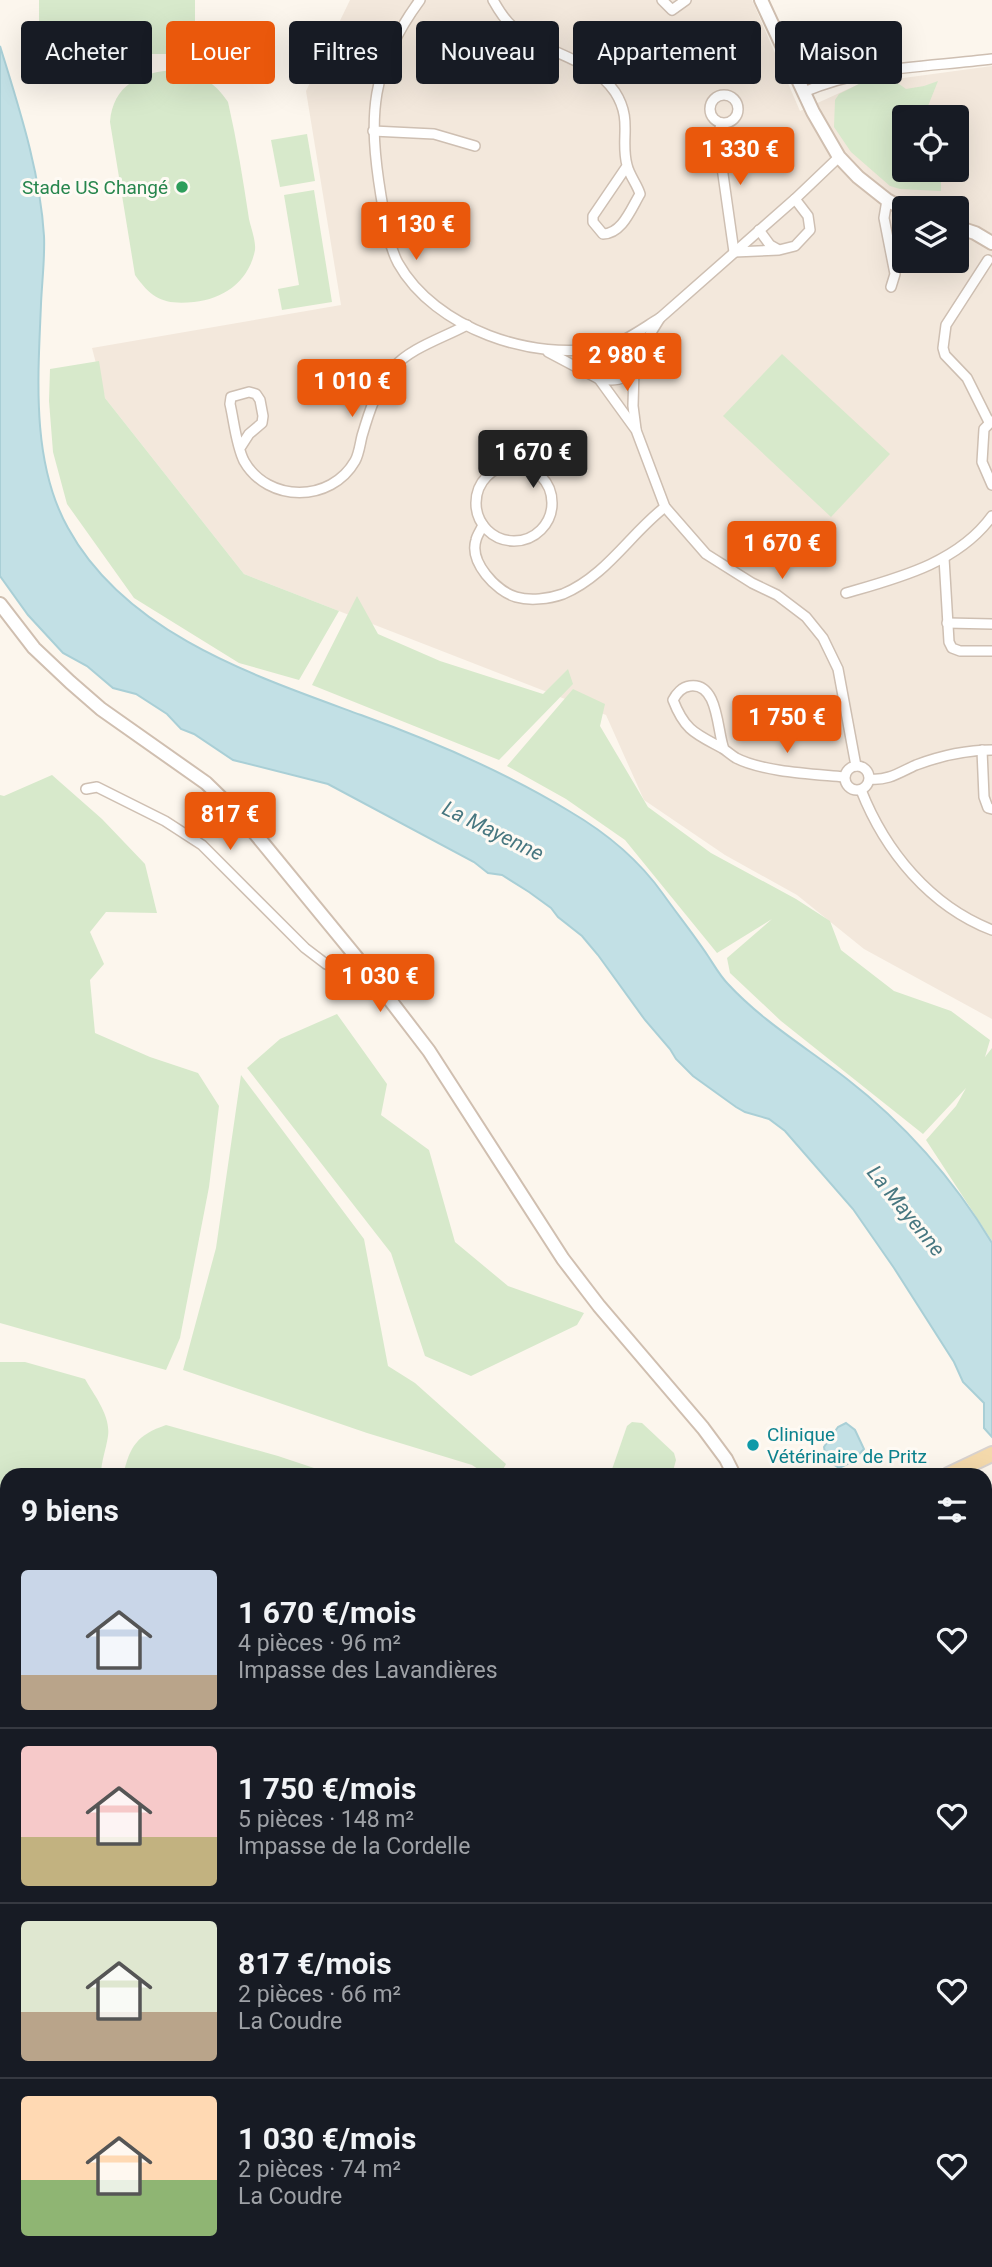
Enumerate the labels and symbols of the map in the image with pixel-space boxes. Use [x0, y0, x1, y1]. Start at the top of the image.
pin: 1 330 € [675, 128, 805, 187]
place label: Stade US Changé [22, 176, 168, 199]
marker: Stade US Changé [174, 179, 190, 195]
pin: 1 130 € [351, 202, 481, 262]
pin: 2 980 € [562, 334, 692, 393]
pin: 1 010 € [287, 360, 417, 419]
pin: 1 670 € [468, 430, 598, 490]
pin: 1 670 € [717, 522, 847, 581]
pin: 1 750 € [722, 696, 852, 755]
pin: 817 € [181, 792, 279, 852]
water label: La Mayenne [439, 796, 548, 866]
pin: 1 030 € [315, 954, 445, 1014]
water label: La Mayenne [862, 1161, 950, 1261]
place label: Clinique Vétérinaire de Pritz [767, 1423, 927, 1468]
marker: Clinique Vétérinaire de Pritz [745, 1437, 761, 1453]

